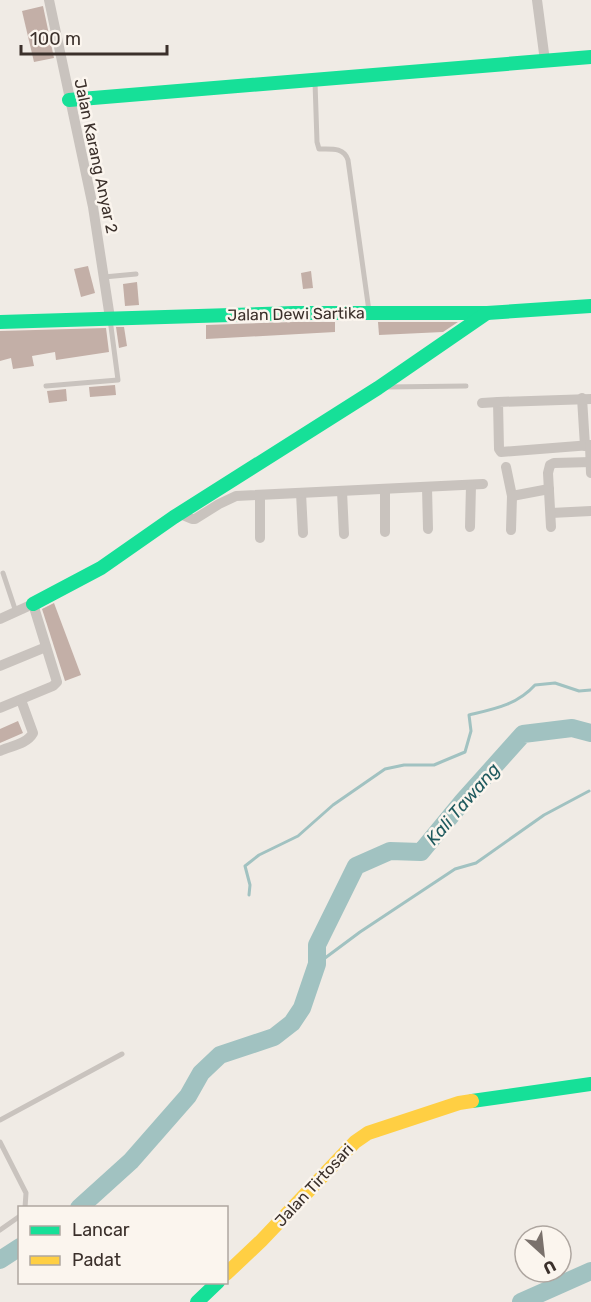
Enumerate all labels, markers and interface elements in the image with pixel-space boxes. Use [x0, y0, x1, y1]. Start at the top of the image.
scale bar [21, 18, 166, 56]
text: 100 m [30, 28, 81, 50]
street label: Jalan Karang Anyar 2 [70, 77, 122, 235]
street label: Jalan Dewi Sartika [227, 303, 365, 325]
water label: Kali Tawang [421, 758, 505, 849]
street label: Jalan Tirtosari [271, 1140, 357, 1230]
legend [18, 1206, 228, 1284]
text: Lancar [72, 1219, 130, 1241]
north arrow [513, 1224, 573, 1284]
text: Padat [72, 1249, 121, 1271]
text: U [540, 1256, 559, 1278]

